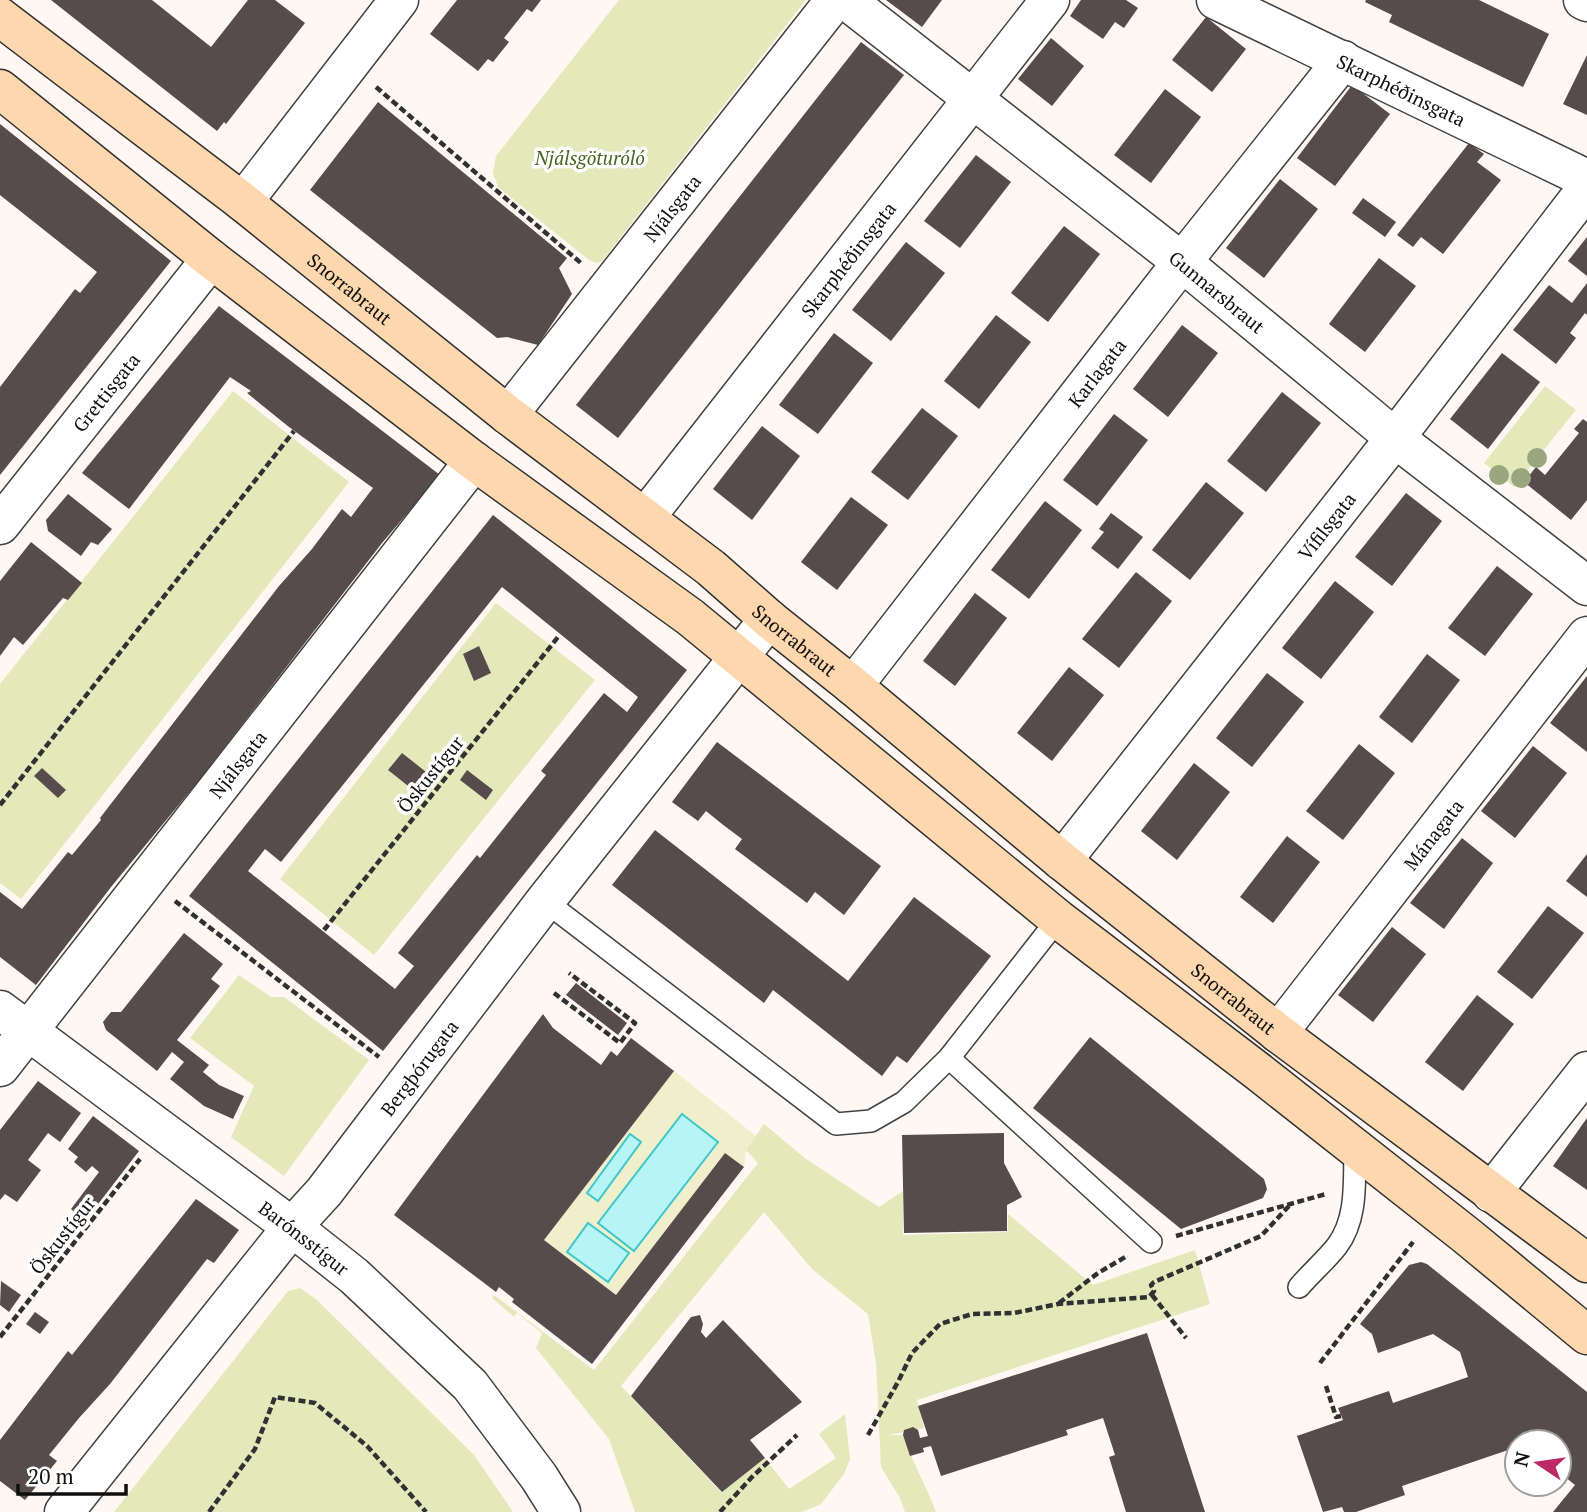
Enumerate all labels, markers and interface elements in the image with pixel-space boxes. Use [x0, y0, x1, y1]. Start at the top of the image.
street label: Skarphéðinsgata [1333, 48, 1470, 131]
park label: Njálsgöturóló [534, 145, 645, 170]
street label: Njálsgata [637, 168, 706, 247]
street label: Skarphéðinsgata [795, 196, 901, 322]
street label: Gunnarsbraut [1164, 244, 1270, 338]
street label: Snorrabraut [303, 247, 398, 330]
street label: Karlagata [1062, 332, 1131, 412]
street label: Grettisgata [67, 347, 145, 437]
street label: Vífilsgata [1292, 486, 1361, 565]
street label: Snorrabraut [748, 598, 842, 681]
street label: Njálsgata [203, 725, 272, 803]
street label: Öskustígur [391, 730, 469, 818]
street label: Mánagata [1397, 793, 1468, 875]
street label: Snorrabraut [1187, 957, 1282, 1039]
street label: Bergþórugata [374, 1014, 463, 1120]
street label: Öskustígur [24, 1190, 101, 1279]
street label: Barónsstígur [254, 1194, 355, 1281]
north arrow [1503, 1428, 1573, 1498]
text: N [1507, 1449, 1535, 1469]
scale bar [18, 1452, 126, 1496]
text: 20 m [28, 1462, 74, 1490]

